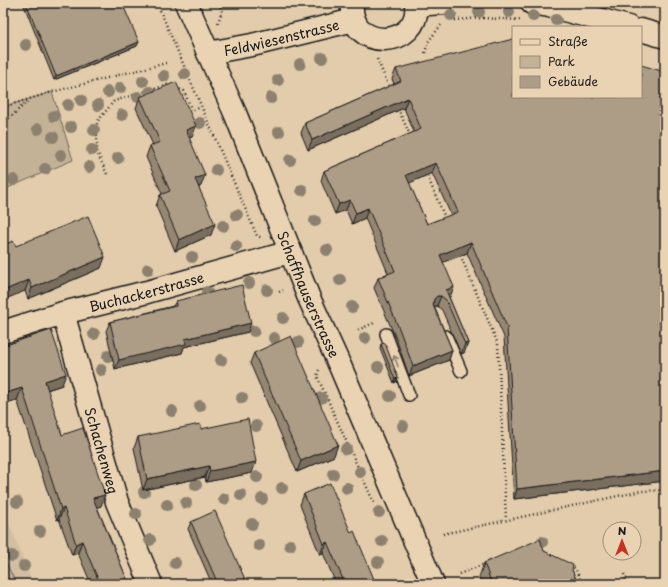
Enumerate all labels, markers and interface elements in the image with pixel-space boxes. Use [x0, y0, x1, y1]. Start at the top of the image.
street label: Feldwiesenstrasse [222, 14, 341, 60]
legend [512, 26, 642, 98]
text: Straße [548, 32, 588, 50]
text: Park [548, 52, 575, 70]
text: Gebäude [548, 72, 598, 90]
street label: Schaffhauserstrasse [273, 228, 345, 361]
street label: Buchackerstrasse [87, 266, 206, 317]
one-way arrow [392, 356, 400, 368]
street label: Schachenweg [80, 405, 125, 496]
north arrow [602, 521, 642, 561]
text: N [618, 522, 627, 539]

